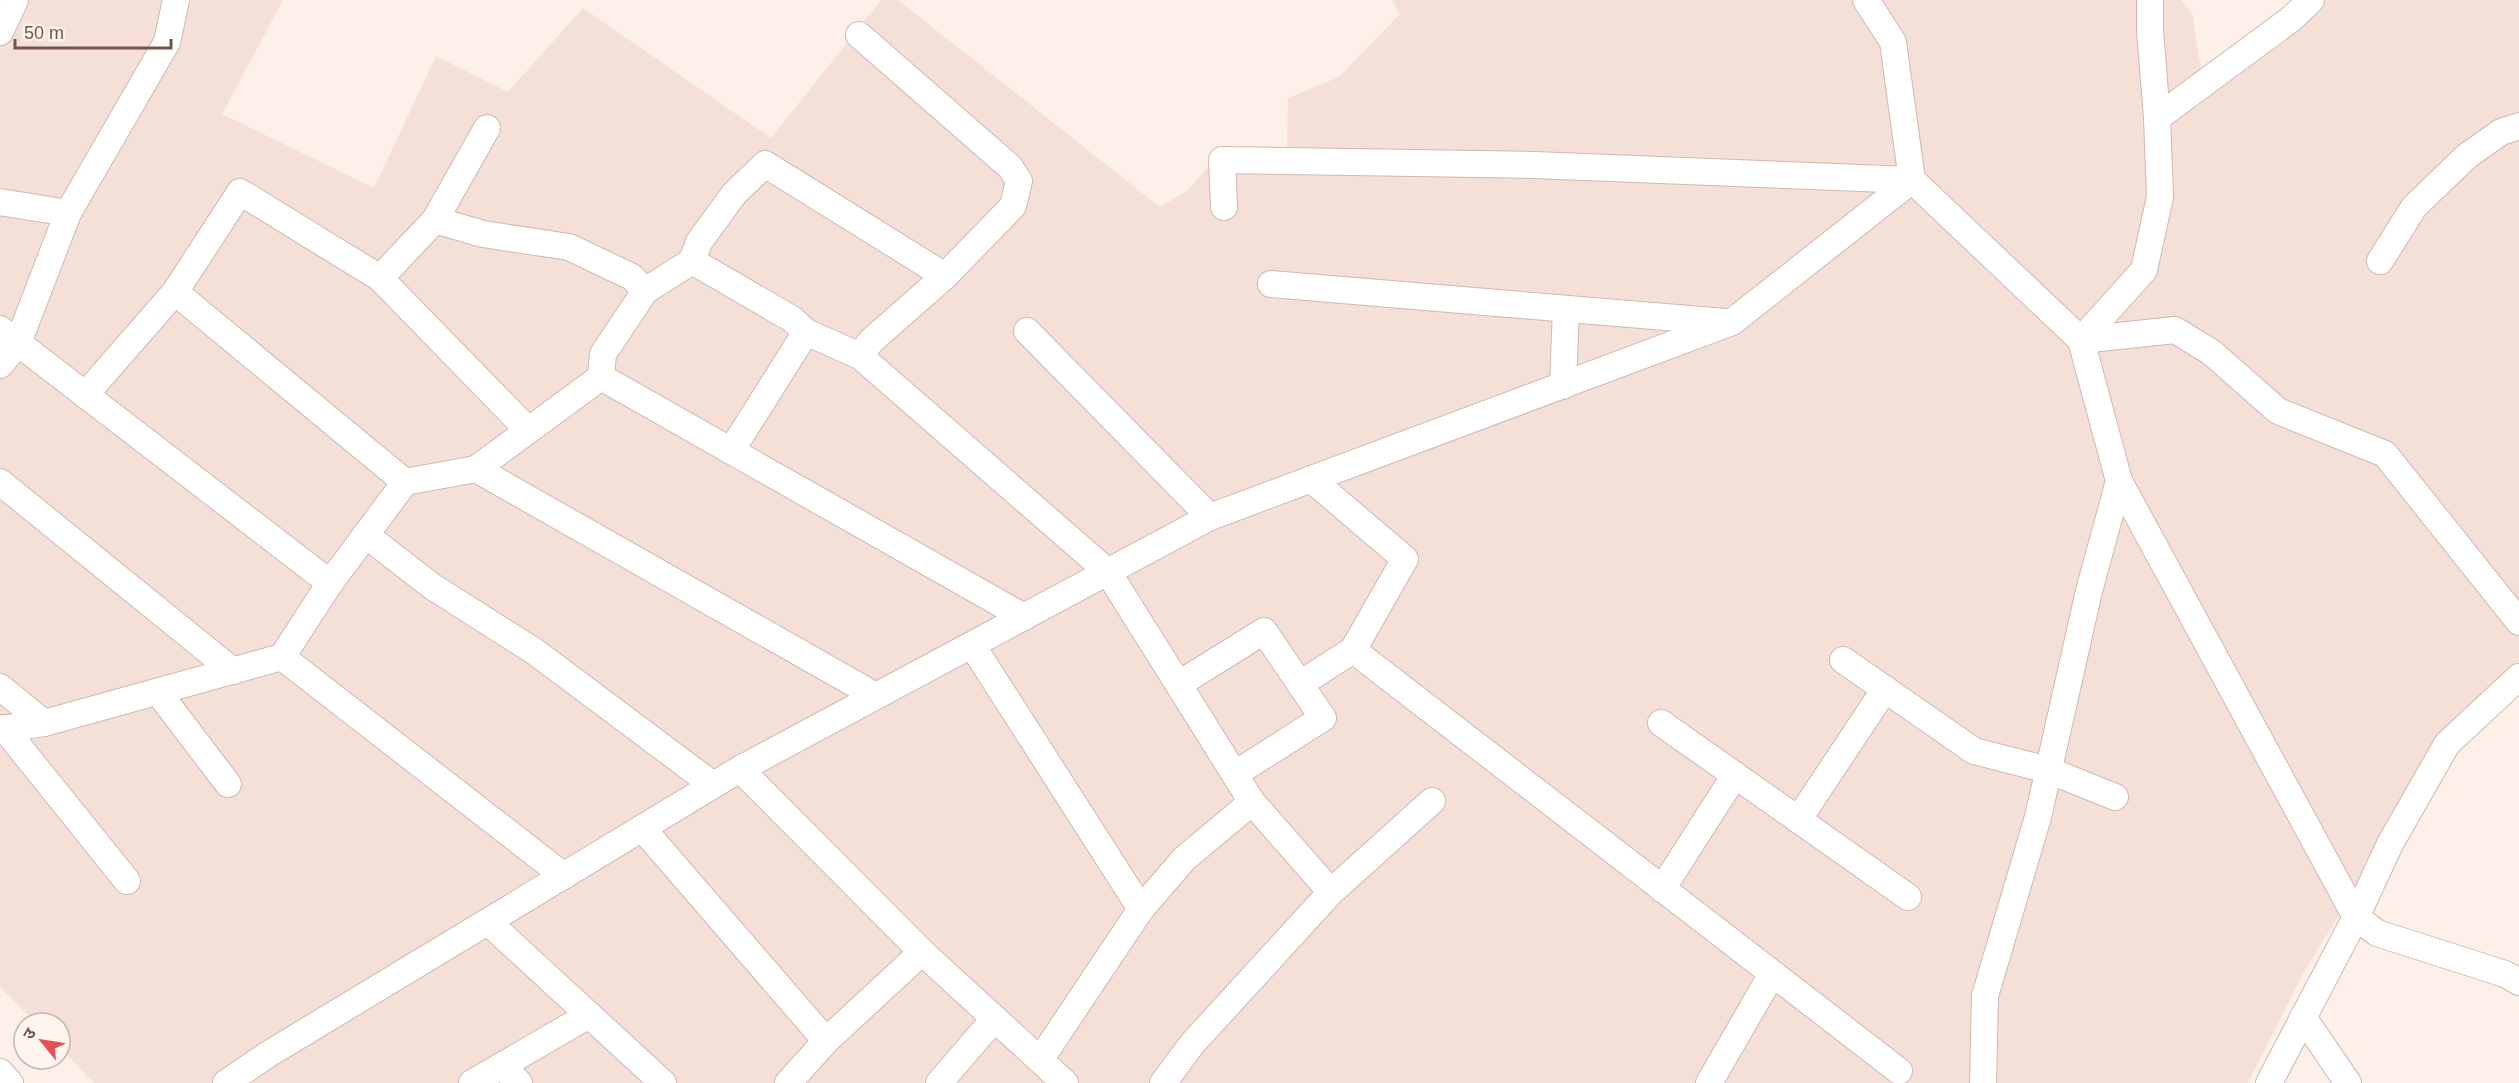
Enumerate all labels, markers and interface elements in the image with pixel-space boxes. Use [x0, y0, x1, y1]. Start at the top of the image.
scale bar [15, 12, 171, 50]
text: 50 m [24, 23, 64, 43]
north arrow [12, 1011, 72, 1071]
text: उ [20, 1025, 39, 1042]

